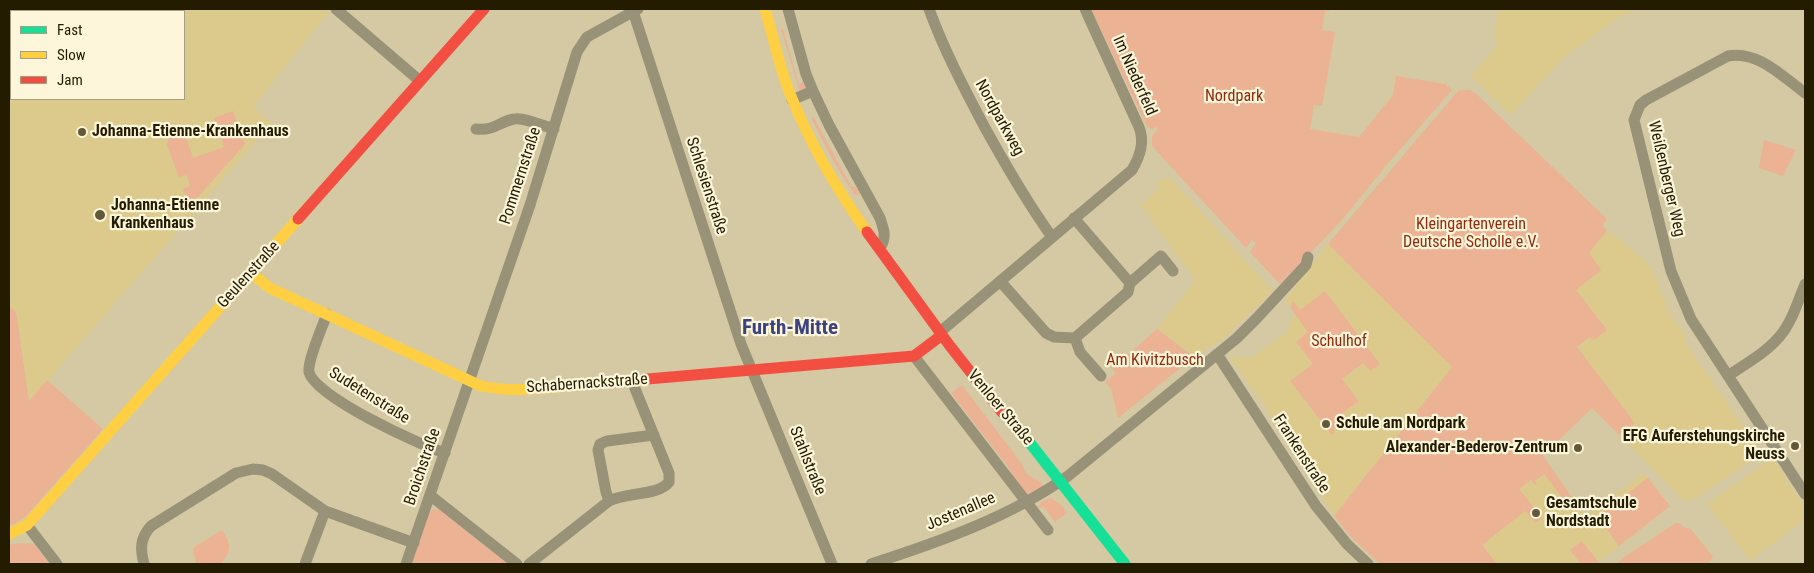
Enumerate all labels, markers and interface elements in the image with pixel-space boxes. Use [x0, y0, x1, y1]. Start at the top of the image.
legend [10, 10, 185, 100]
text: Fast [57, 21, 82, 39]
street label: Im Niederfeld [1108, 33, 1160, 119]
text: Slow [57, 46, 86, 64]
text: Jam [57, 71, 83, 89]
street label: Nordparkweg [970, 77, 1028, 159]
park label: Nordpark [1205, 87, 1263, 107]
street label: Weißenberger Weg [1643, 119, 1689, 239]
place label: Johanna-Etienne-Krankenhaus [92, 122, 289, 142]
street label: Pommernstraße [496, 125, 546, 227]
marker: Johanna-Etienne-Krankenhaus [76, 126, 88, 138]
street label: Schlesienstraße [681, 135, 731, 237]
place label: Johanna-Etienne Krankenhaus [111, 196, 219, 234]
marker: Johanna-Etienne Krankenhaus [93, 208, 107, 222]
park label: Kleingartenverein Deutsche Scholle e.V. [1403, 215, 1539, 253]
street label: Geulenstraße [214, 237, 284, 313]
district label: Furth-Mitte [742, 316, 838, 342]
park label: Schulhof [1311, 332, 1367, 352]
park label: Am Kivitzbusch [1106, 351, 1204, 371]
street label: Sudetenstraße [325, 364, 413, 428]
street label: Venloer Straße [963, 366, 1037, 450]
street label: Schabernackstraße [526, 370, 648, 398]
street label: Frankenstraße [1268, 411, 1334, 497]
place label: Schule am Nordpark [1336, 414, 1465, 434]
marker: Schule am Nordpark [1320, 418, 1332, 430]
street label: Stahlstraße [785, 424, 829, 498]
street label: Broichstraße [401, 426, 445, 508]
place label: EFG Auferstehungskirche Neuss [1623, 427, 1785, 465]
place label: Alexander-Bederov-Zentrum [1386, 438, 1568, 458]
marker: EFG Auferstehungskirche Neuss [1789, 440, 1801, 452]
marker: Alexander-Bederov-Zentrum [1572, 442, 1584, 454]
street label: Jostenallee [924, 489, 998, 535]
place label: Gesamtschule Nordstadt [1546, 494, 1637, 532]
marker: Gesamtschule Nordstadt [1530, 507, 1542, 519]

